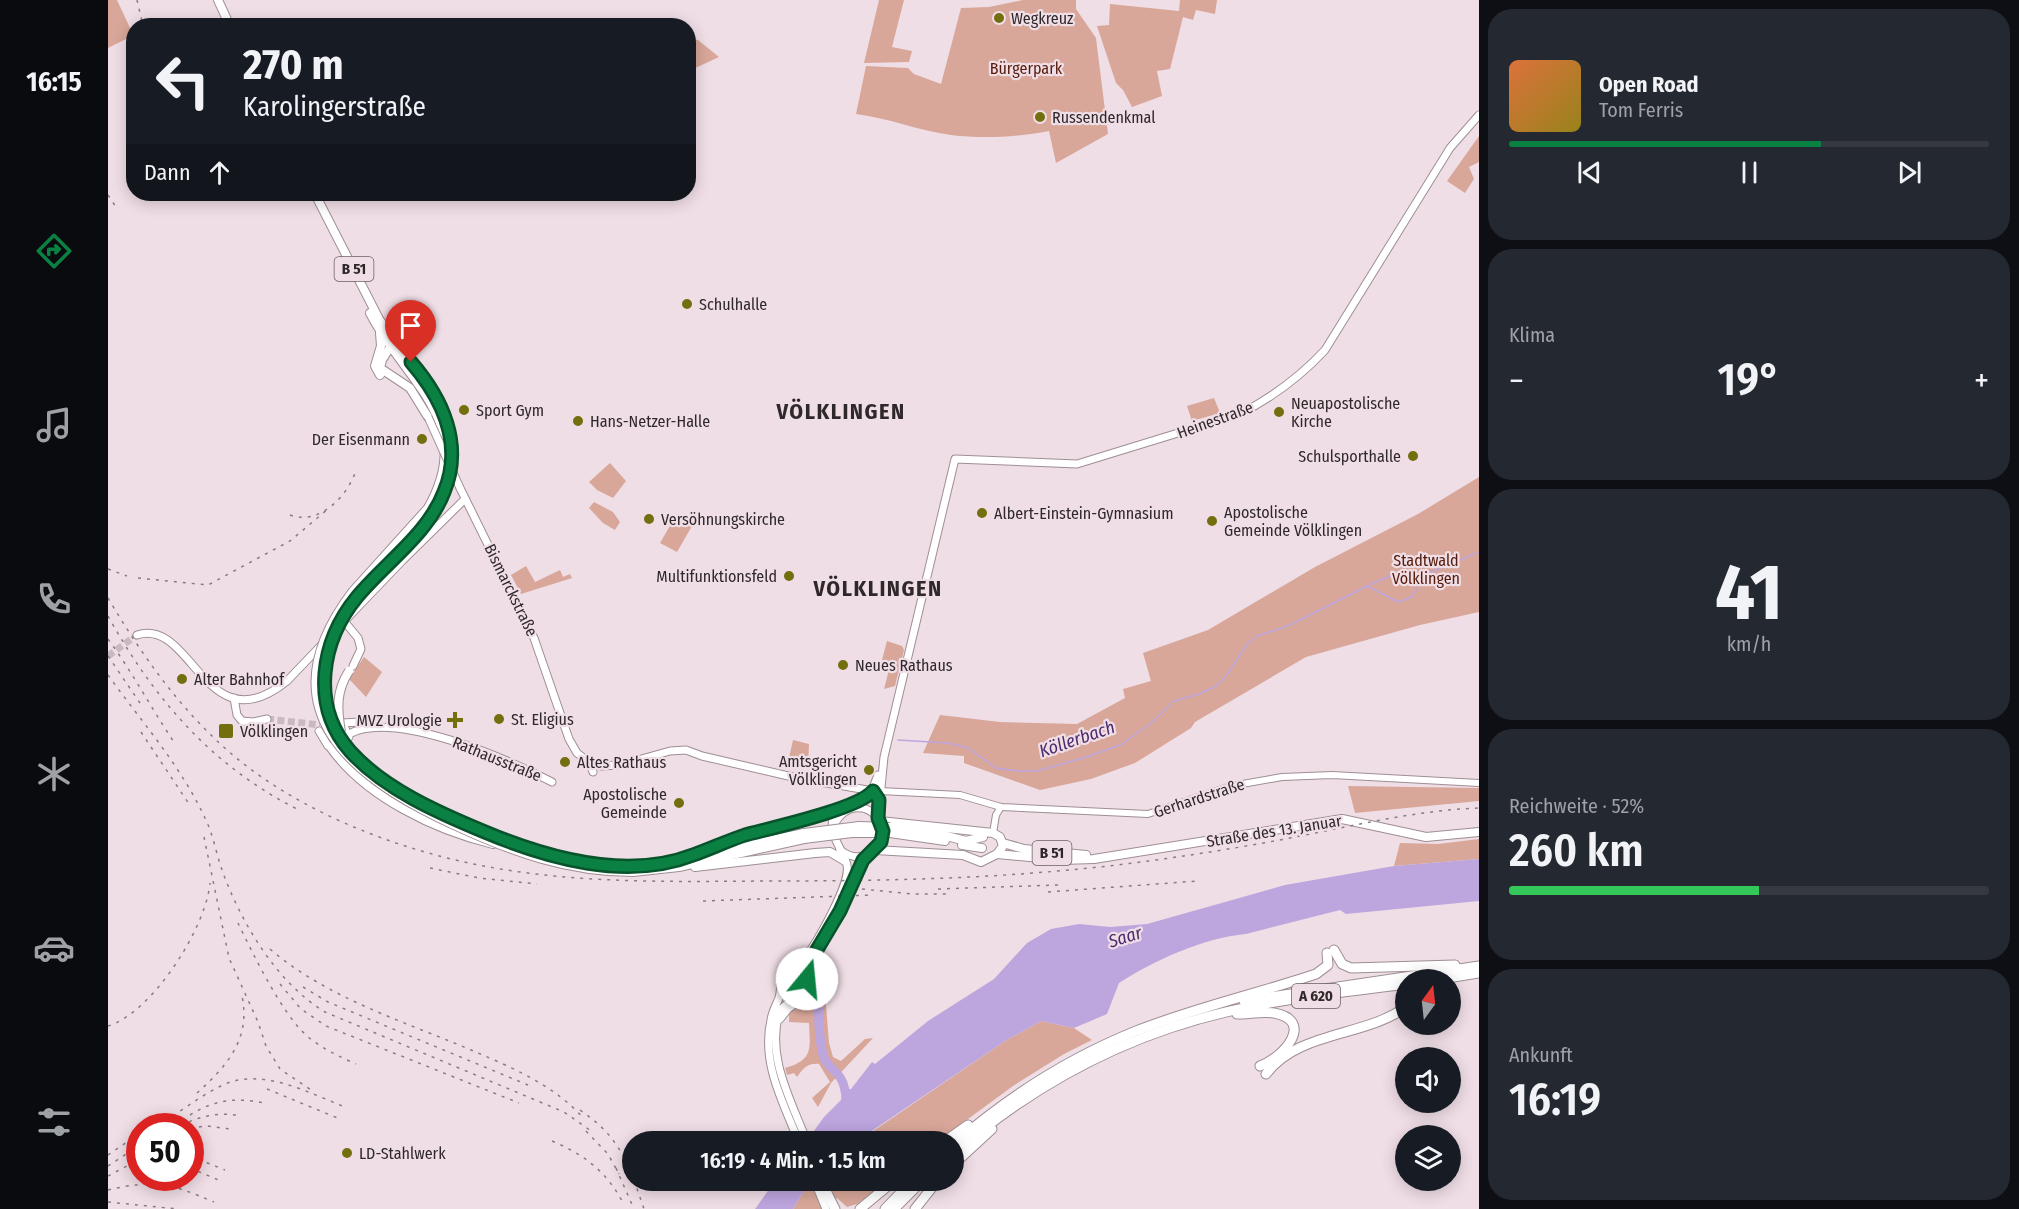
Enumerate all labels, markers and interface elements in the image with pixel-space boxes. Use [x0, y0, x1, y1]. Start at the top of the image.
place label: Wegkreuz [1011, 9, 1073, 28]
marker: Wegkreuz [992, 11, 1006, 25]
text: 270 m [243, 40, 343, 90]
icon: left [144, 42, 222, 120]
park label: Bürgerpark [990, 59, 1063, 78]
text: 16:15 [26, 66, 82, 98]
text: Open Road [1599, 71, 1699, 98]
text: Karolingerstraße [243, 91, 426, 123]
text: Tom Ferris [1599, 98, 1683, 122]
place label: Russendenkmal [1052, 108, 1156, 127]
marker: Russendenkmal [1033, 110, 1047, 124]
icon: ahead [203, 156, 236, 189]
icon: previous [1573, 156, 1606, 189]
icon: pause [1733, 156, 1766, 189]
icon: next [1893, 156, 1926, 189]
text: Dann [144, 159, 191, 186]
icon: directions [33, 230, 75, 272]
road number: B 51 [334, 257, 374, 281]
place label: Schulhalle [699, 295, 767, 314]
marker: Schulhalle [680, 297, 694, 311]
pin [385, 300, 436, 362]
icon: arrive [394, 309, 427, 342]
text: Klima [1509, 323, 1555, 347]
text: 19° [1718, 353, 1780, 407]
text: − [1509, 361, 1524, 401]
text: + [1974, 361, 1989, 401]
place label: Neuapostolische Kirche [1291, 394, 1400, 431]
street label: Heinestraße [1174, 397, 1256, 443]
district label: VÖLKLINGEN [775, 398, 906, 425]
place label: Sport Gym [476, 401, 544, 420]
marker: Sport Gym [457, 403, 471, 417]
icon: music [33, 404, 75, 446]
marker: Neuapostolische Kirche [1272, 405, 1286, 419]
place label: Hans-Netzer-Halle [590, 412, 710, 431]
marker: Hans-Netzer-Halle [571, 414, 585, 428]
place label: Der Eisenmann [312, 430, 410, 449]
marker: Der Eisenmann [415, 432, 429, 446]
place label: Schulsporthalle [1298, 447, 1401, 466]
marker: Schulsporthalle [1406, 449, 1420, 463]
place label: Apostolische Gemeinde Völklingen [1224, 503, 1362, 540]
place label: Albert-Einstein-Gymnasium [994, 504, 1174, 523]
marker: Albert-Einstein-Gymnasium [975, 506, 989, 520]
place label: Versöhnungskirche [661, 510, 785, 529]
marker: Versöhnungskirche [642, 512, 656, 526]
marker: Apostolische Gemeinde Völklingen [1205, 514, 1219, 528]
street label: Bismarckstraße [480, 541, 542, 639]
text: 41 [1715, 546, 1783, 640]
park label: Stadtwald Völklingen [1392, 551, 1460, 588]
place label: Multifunktionsfeld [656, 567, 777, 586]
marker: Multifunktionsfeld [782, 569, 796, 583]
district label: VÖLKLINGEN [812, 575, 943, 602]
icon: phone [33, 578, 75, 620]
text: km/h [1727, 632, 1771, 656]
place label: Neues Rathaus [855, 656, 953, 675]
marker: Neues Rathaus [836, 658, 850, 672]
place label: Alter Bahnhof [194, 670, 285, 689]
marker: Alter Bahnhof [175, 672, 189, 686]
place label: St. Eligius [511, 710, 574, 729]
place label: MVZ Urologie [356, 711, 442, 730]
marker: MVZ Urologie [446, 711, 464, 729]
marker: St. Eligius [492, 712, 506, 726]
water label: Köllerbach [1036, 716, 1118, 762]
marker: Völklingen [217, 722, 235, 740]
place label: Völklingen [240, 722, 308, 741]
street label: Rathausstraße [450, 733, 544, 786]
place label: Amtsgericht Völklingen [779, 752, 858, 789]
icon: climate [33, 753, 75, 795]
place label: Altes Rathaus [577, 753, 666, 772]
marker: Altes Rathaus [558, 755, 572, 769]
marker: Amtsgericht Völklingen [862, 763, 876, 777]
street label: Gerhardstraße [1151, 774, 1247, 822]
place label: Apostolische Gemeinde [583, 785, 667, 822]
text: Reichweite · 52% [1509, 794, 1644, 818]
marker: Apostolische Gemeinde [672, 796, 686, 810]
street label: Straße des 13. Januar [1205, 811, 1343, 851]
text: 260 km [1509, 824, 1644, 878]
road number: B 51 [1032, 841, 1072, 865]
water label: Saar [1105, 921, 1145, 953]
icon: car [33, 927, 75, 969]
position arrow [775, 947, 839, 1011]
north arrow [1395, 969, 1461, 1035]
map controls [1395, 969, 1461, 1191]
road number: A 620 [1292, 984, 1340, 1008]
text: Ankunft [1509, 1043, 1573, 1067]
button: sound [1395, 1047, 1461, 1113]
text: 16:19 [1509, 1073, 1601, 1127]
icon: filters [33, 1101, 75, 1143]
speed limit sign: 50 [126, 1113, 204, 1191]
button: layers [1395, 1125, 1461, 1191]
place label: LD-Stahlwerk [359, 1144, 446, 1163]
marker: LD-Stahlwerk [340, 1146, 354, 1160]
text: 16:19 · 4 Min. · 1.5 km [700, 1147, 886, 1174]

